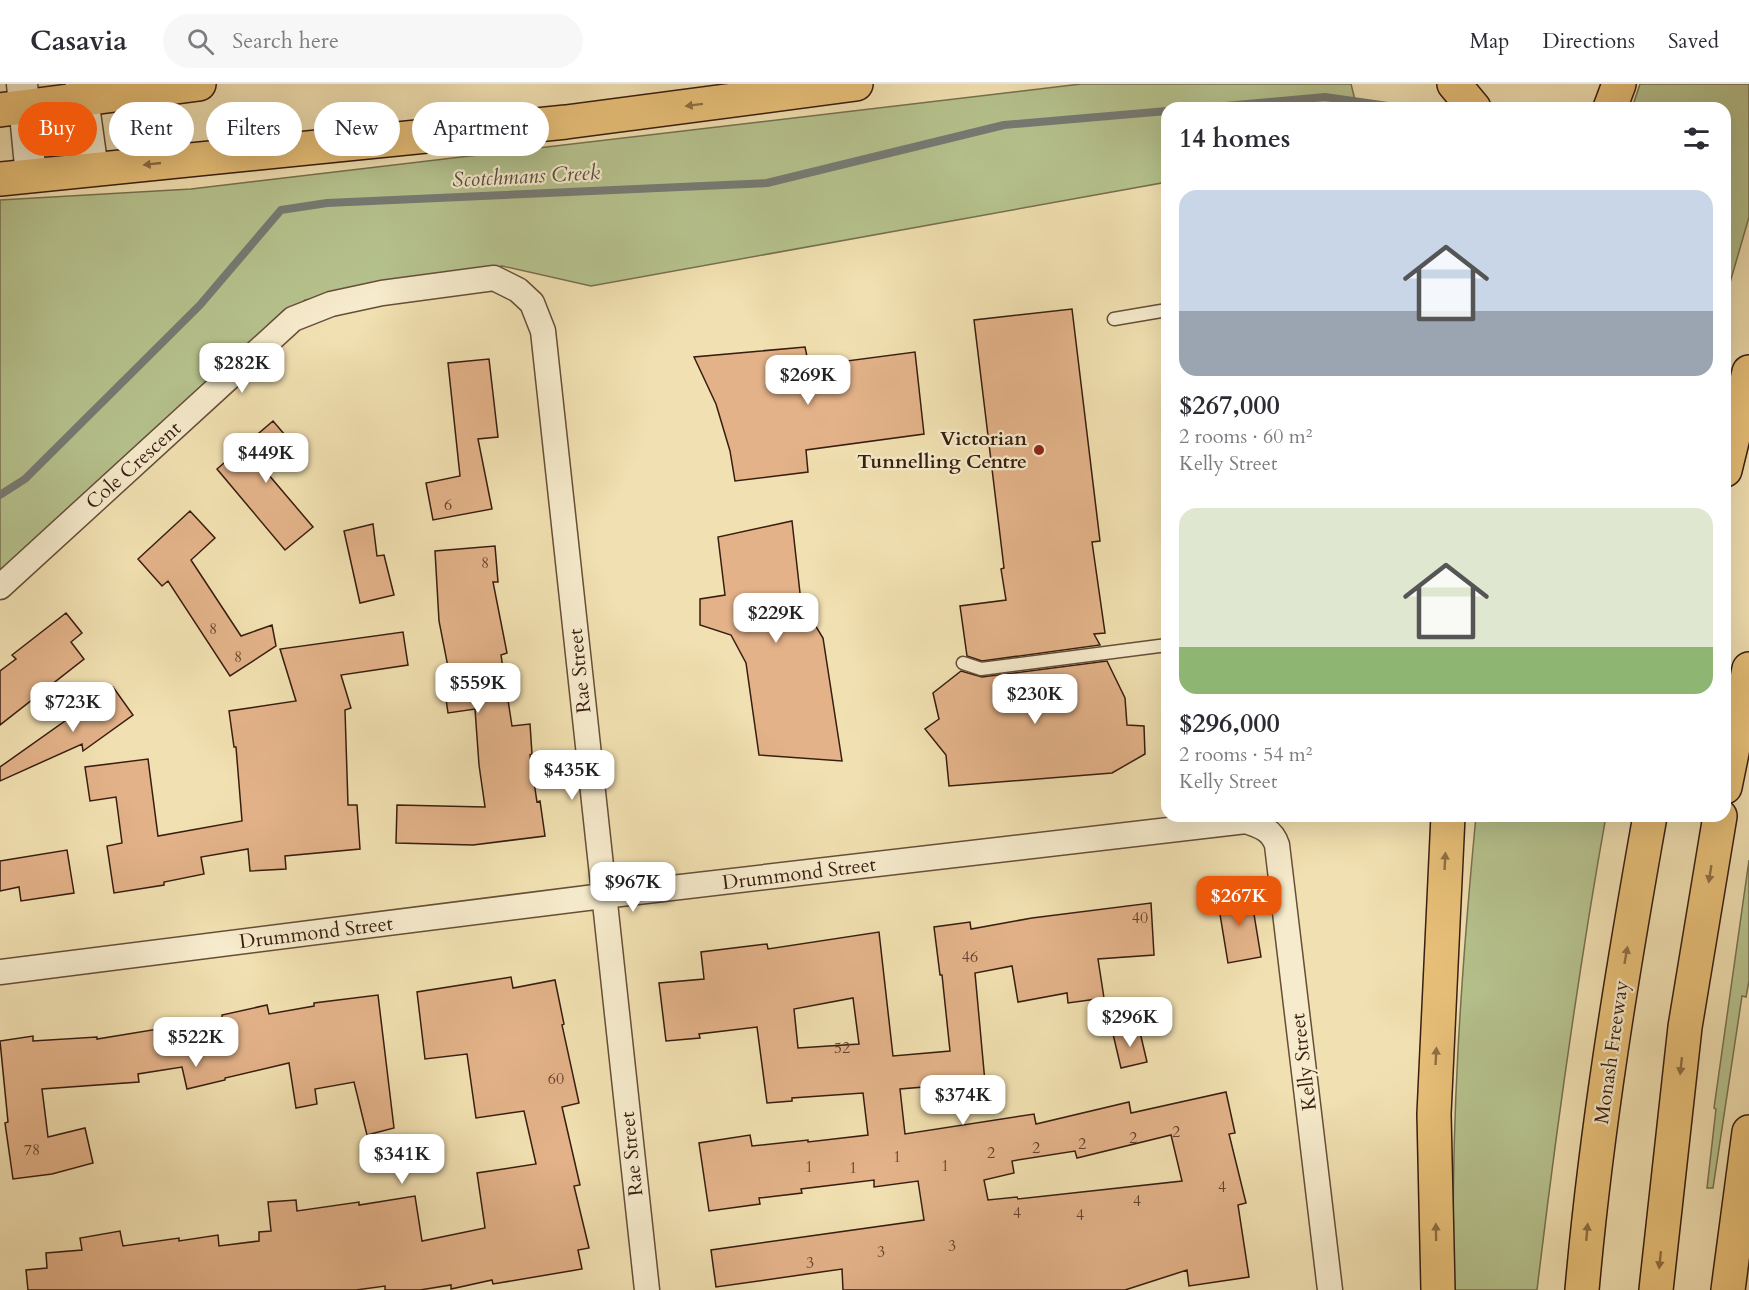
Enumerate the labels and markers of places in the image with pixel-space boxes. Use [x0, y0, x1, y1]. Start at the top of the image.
pin: $282K [200, 343, 284, 394]
pin: $269K [766, 355, 850, 406]
place label: Victorian Tunnelling Centre [857, 425, 1027, 475]
pin: $449K [224, 433, 308, 484]
marker: Victorian Tunnelling Centre [1032, 443, 1046, 457]
pin: $229K [734, 593, 818, 644]
pin: $559K [436, 663, 520, 714]
pin: $230K [993, 674, 1077, 725]
pin: $723K [31, 682, 115, 733]
pin: $435K [530, 750, 614, 801]
pin: $967K [591, 862, 675, 913]
pin: $267K [1197, 876, 1281, 927]
pin: $296K [1088, 997, 1172, 1048]
pin: $522K [154, 1017, 238, 1068]
pin: $374K [921, 1075, 1005, 1126]
pin: $341K [360, 1134, 444, 1185]

